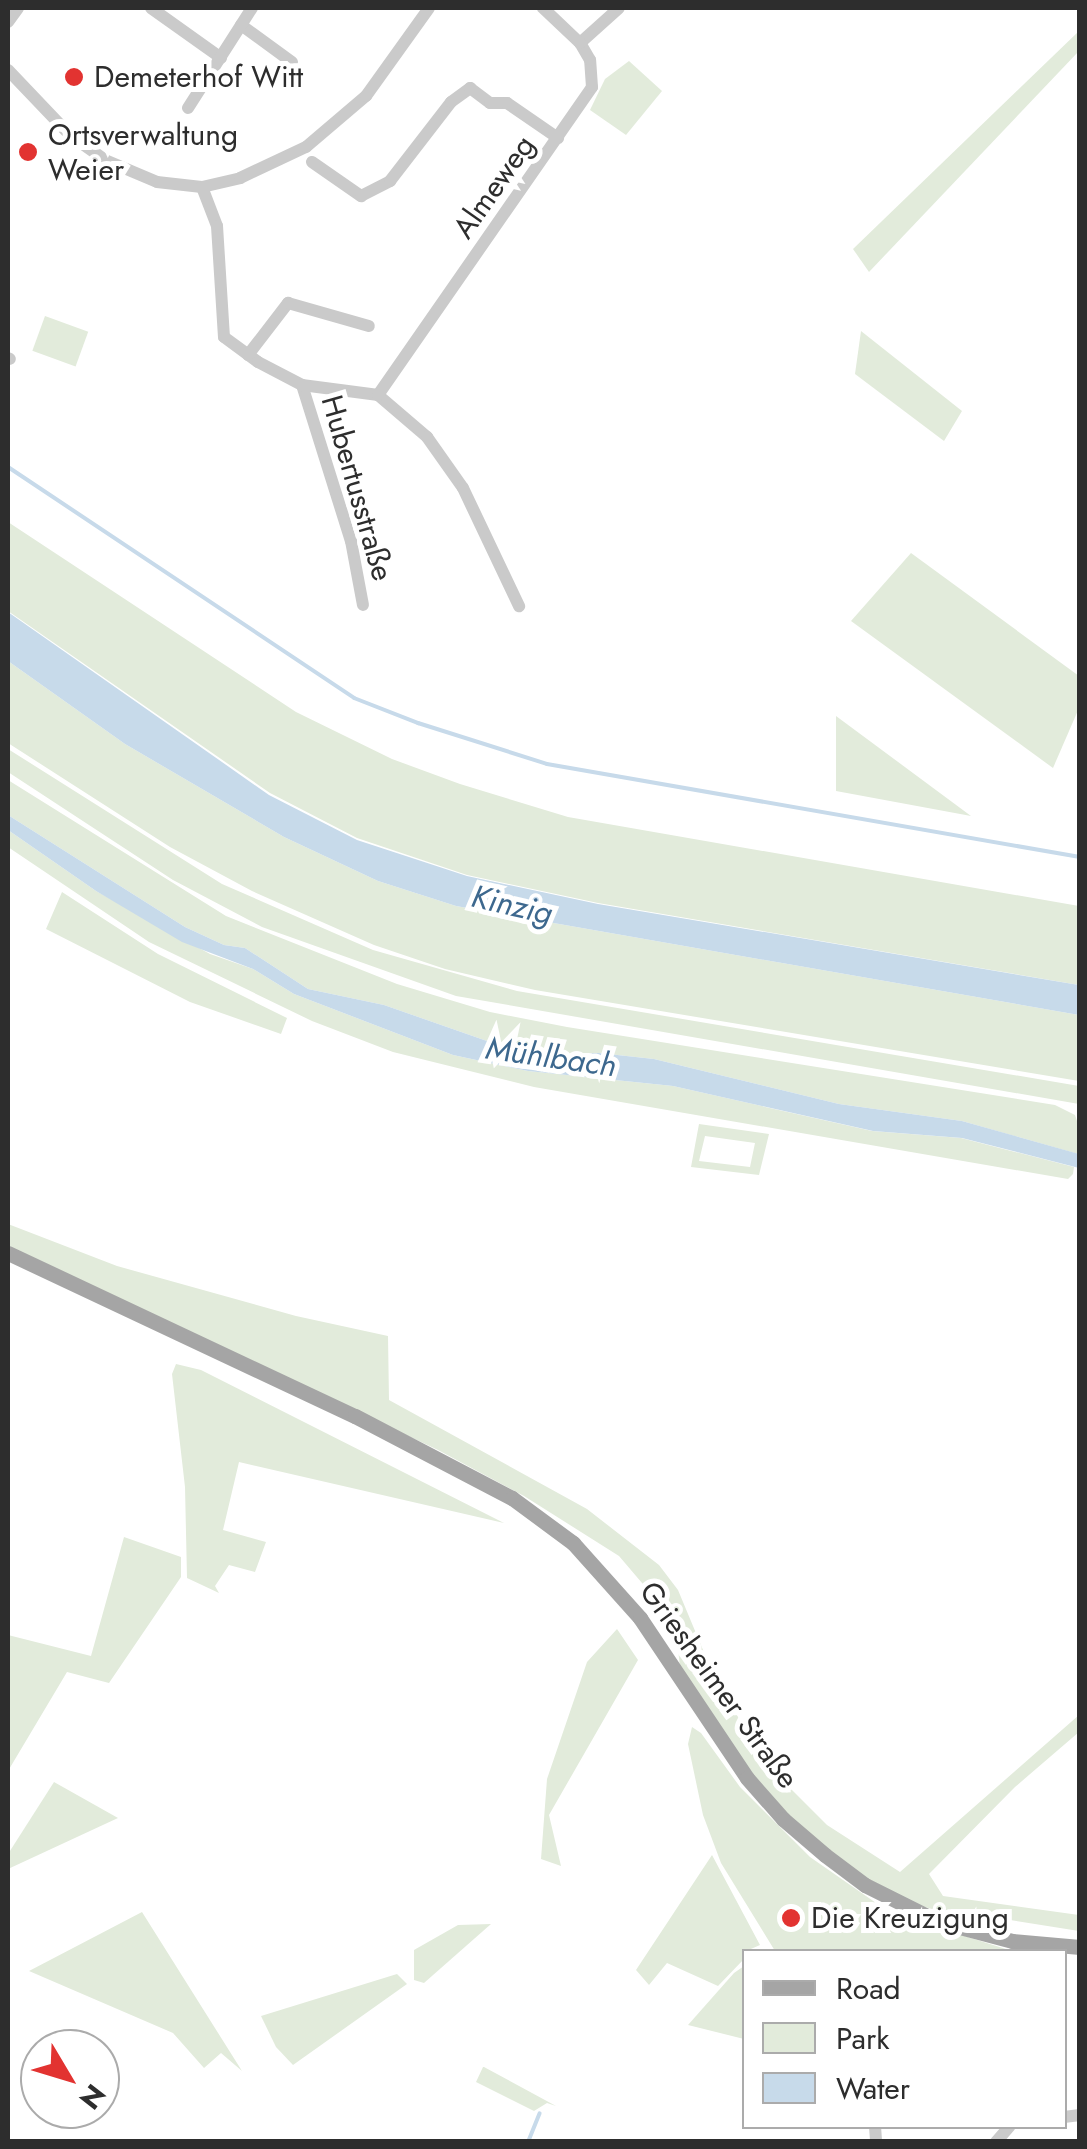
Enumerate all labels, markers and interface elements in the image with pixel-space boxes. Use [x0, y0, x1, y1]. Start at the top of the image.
place label: Demeterhof Witt [94, 59, 303, 95]
marker: Demeterhof Witt [63, 66, 85, 88]
place label: Ortsverwaltung Weier [48, 117, 238, 188]
street label: Almeweg [446, 129, 542, 245]
marker: Ortsverwaltung Weier [17, 141, 39, 163]
street label: Hubertusstraße [313, 391, 401, 585]
water label: Kinzig [468, 877, 556, 933]
water label: Mühlbach [483, 1029, 619, 1085]
street label: Griesheimer Straße [632, 1575, 806, 1795]
place label: Die Kreuzigung [811, 1900, 1009, 1936]
marker: Die Kreuzigung [780, 1907, 802, 1929]
legend [742, 1949, 1067, 2129]
text: Road [836, 1967, 901, 2010]
text: Park [836, 2017, 889, 2060]
north arrow [20, 2029, 120, 2129]
text: Water [836, 2067, 910, 2110]
text: N [69, 2075, 115, 2118]

